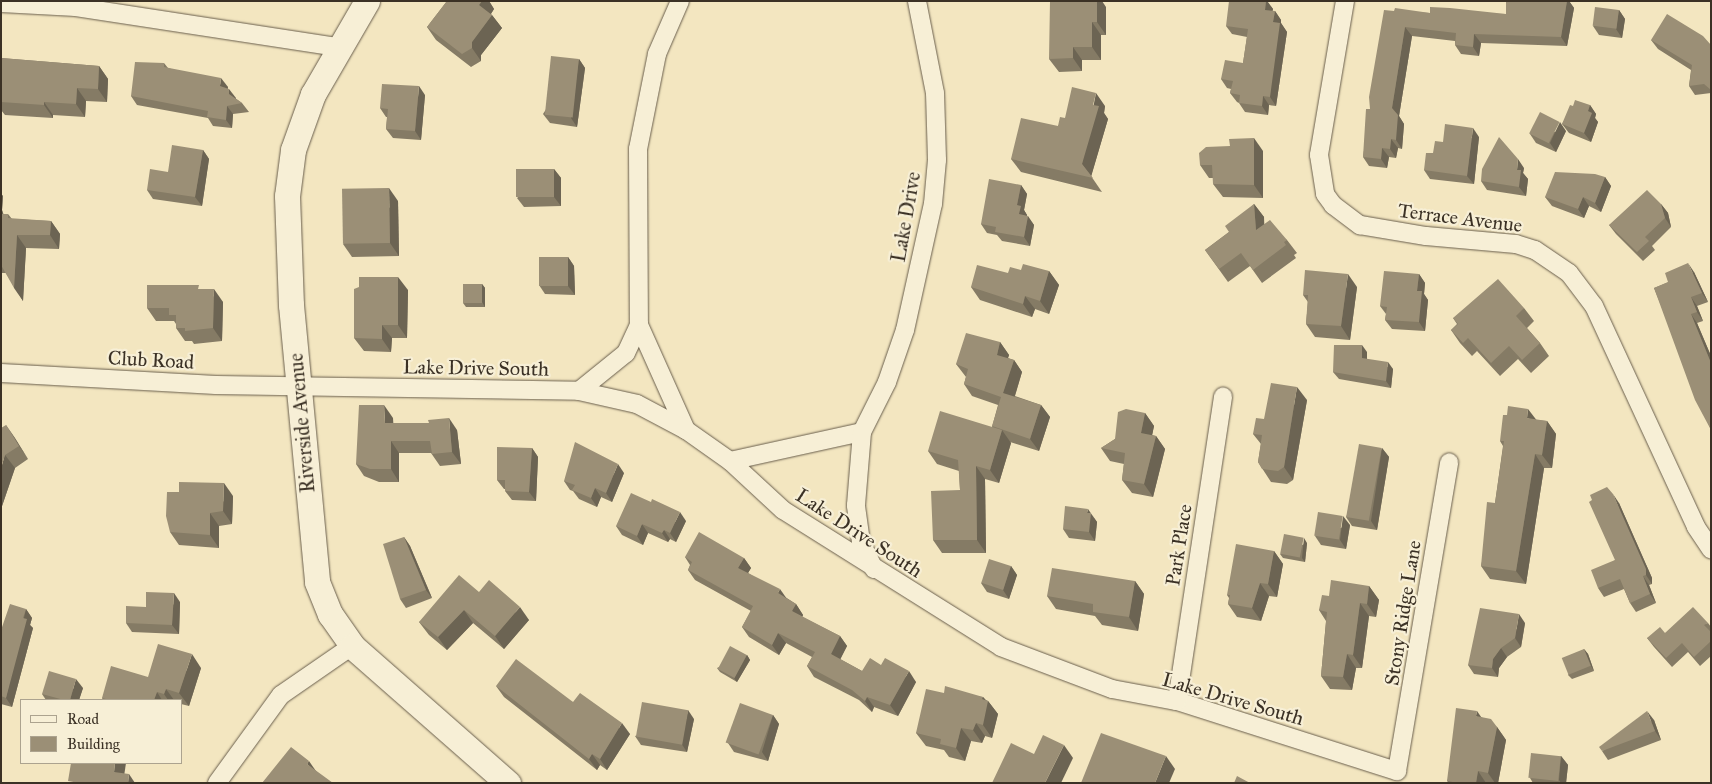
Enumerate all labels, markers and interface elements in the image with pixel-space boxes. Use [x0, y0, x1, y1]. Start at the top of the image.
street label: Lake Drive [886, 170, 926, 264]
street label: Terrace Avenue [1397, 198, 1523, 238]
street label: Club Road [107, 346, 195, 374]
street label: Riverside Avenue [284, 352, 320, 494]
street label: Lake Drive South [403, 355, 549, 381]
street label: Lake Drive South [791, 483, 927, 583]
street label: Park Place [1161, 502, 1197, 588]
street label: Stony Ridge Lane [1380, 539, 1426, 687]
street label: Lake Drive South [1159, 667, 1307, 731]
legend [20, 699, 182, 764]
text: Road [67, 710, 99, 728]
text: Building [67, 735, 120, 753]

